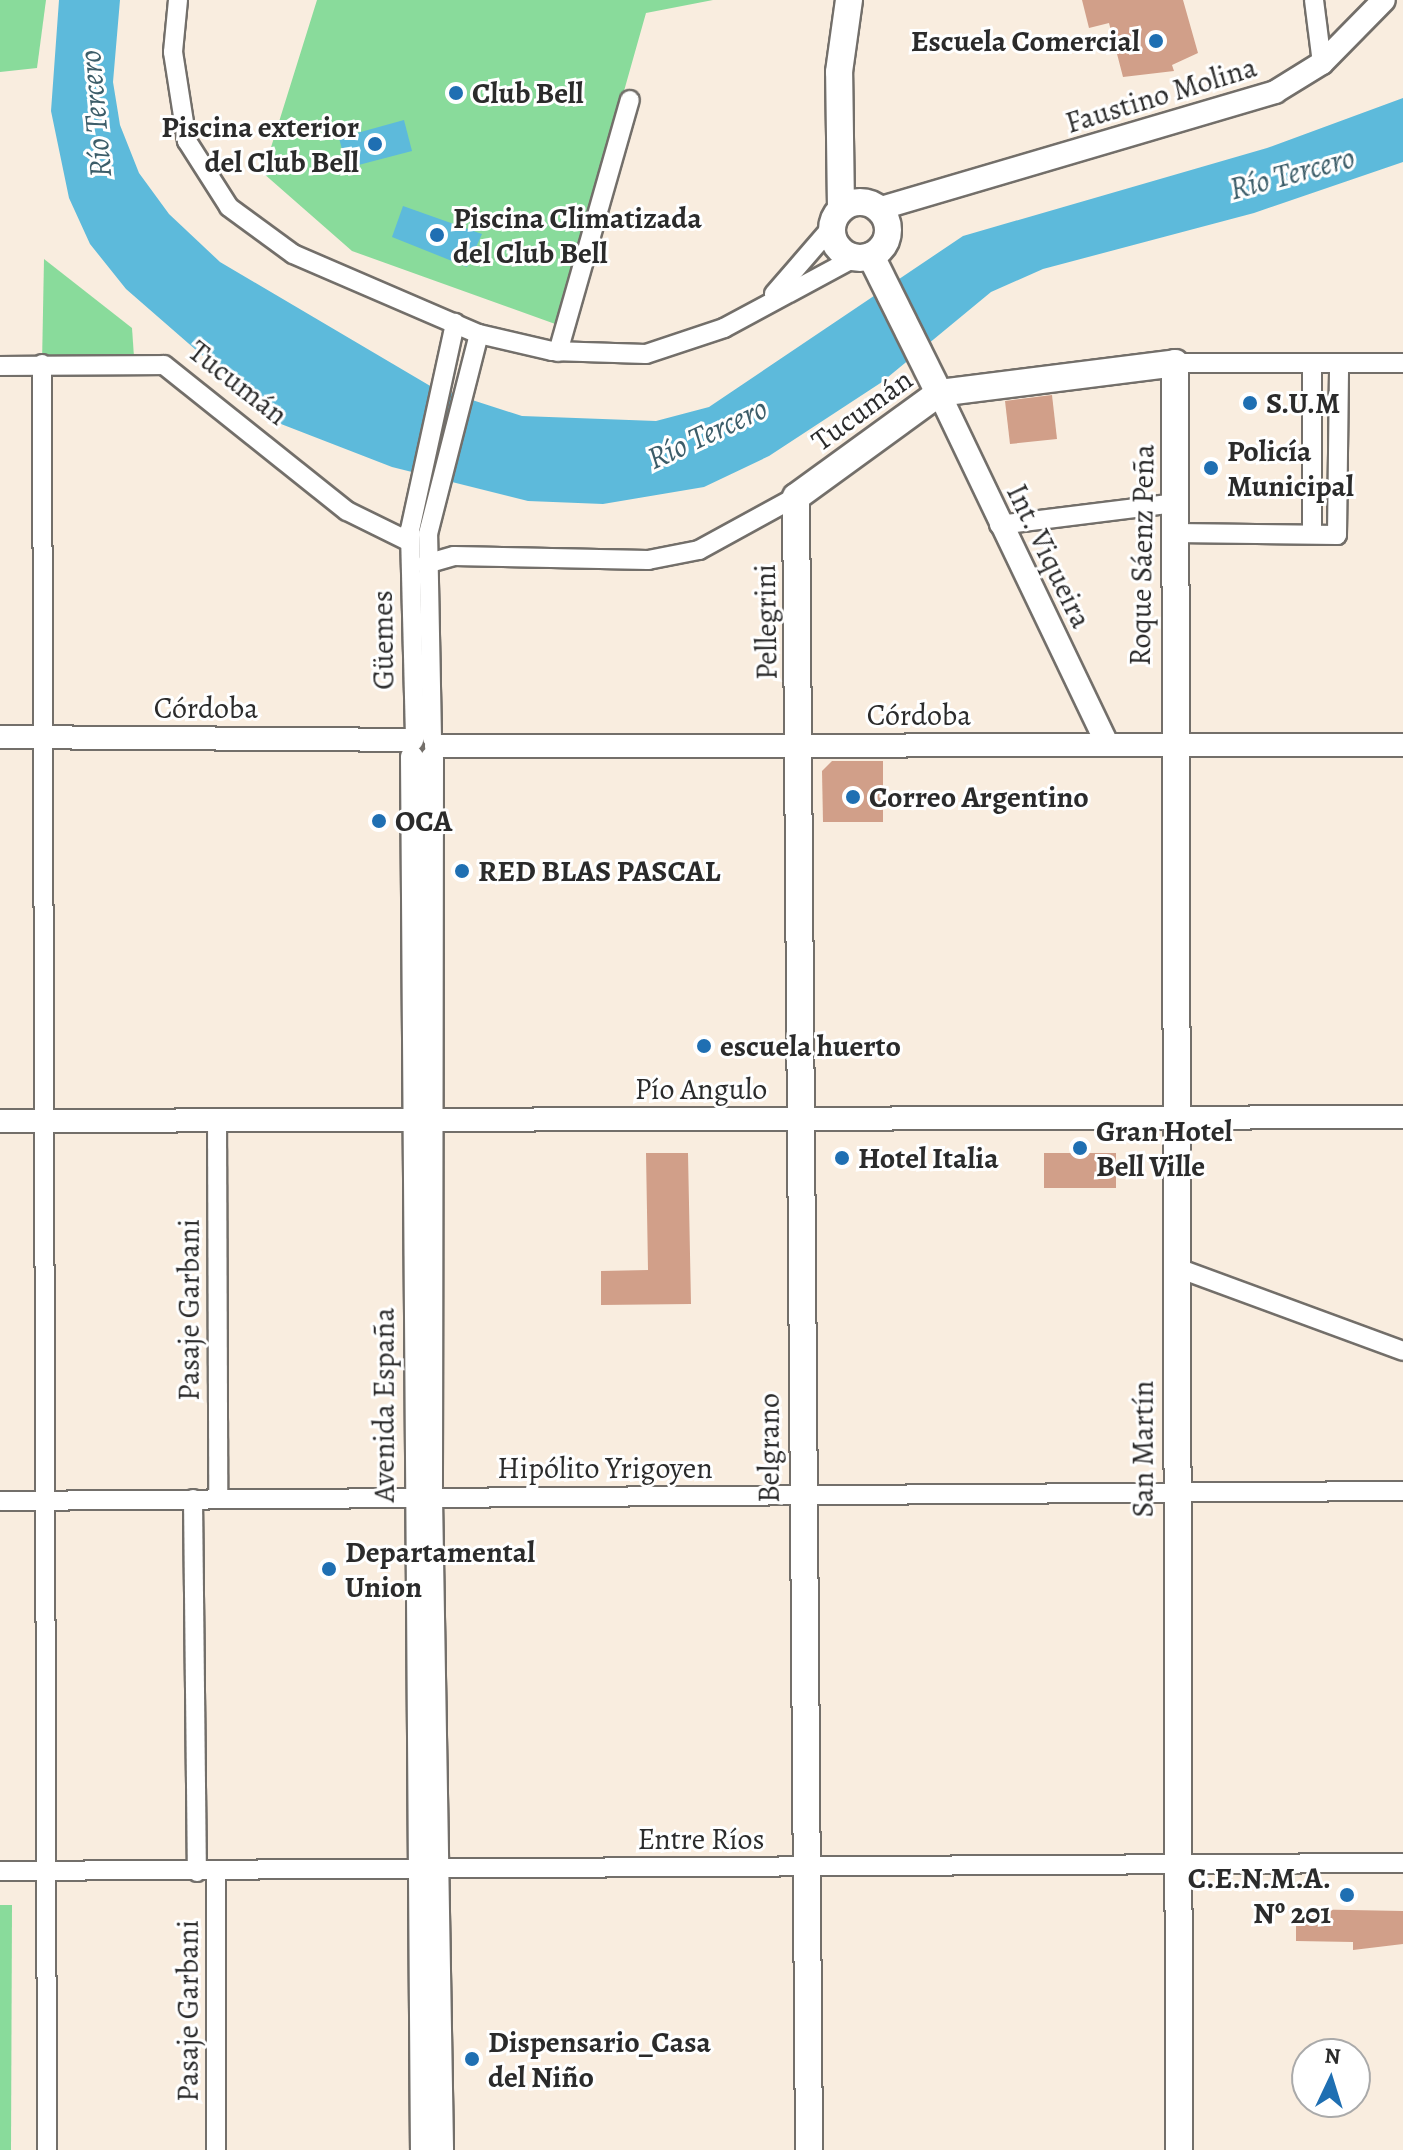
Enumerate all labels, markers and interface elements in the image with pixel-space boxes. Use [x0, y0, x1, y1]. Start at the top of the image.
place label: Escuela Comercial [911, 23, 1140, 59]
marker: Escuela Comercial [1147, 32, 1165, 50]
water label: Río Tercero [70, 49, 120, 179]
street label: Faustino Molina [1061, 49, 1261, 141]
place label: Club Bell [472, 75, 584, 111]
marker: Club Bell [447, 84, 465, 102]
place label: Piscina exterior del Club Bell [161, 109, 359, 180]
marker: Piscina exterior del Club Bell [366, 135, 384, 153]
water label: Río Tercero [1225, 138, 1359, 208]
place label: Piscina Climatizada del Club Bell [453, 200, 702, 270]
marker: Piscina Climatizada del Club Bell [428, 226, 446, 244]
street label: Tucumán [181, 333, 295, 433]
street label: Tucumán [804, 361, 920, 459]
place label: S.U.M [1266, 385, 1340, 421]
water label: Río Tercero [641, 389, 773, 477]
marker: S.U.M [1241, 394, 1259, 412]
place label: Policía Municipal [1227, 433, 1354, 504]
street label: Roque Sáenz Peña [1122, 444, 1162, 666]
marker: Policía Municipal [1202, 459, 1220, 477]
street label: Int. Viqueira [999, 478, 1099, 634]
street label: Pellegrini [747, 564, 785, 680]
street label: Güemes [364, 590, 402, 690]
street label: Córdoba [154, 690, 258, 726]
street label: Córdoba [867, 697, 971, 733]
place label: Correo Argentino [869, 779, 1089, 815]
marker: Correo Argentino [844, 788, 862, 806]
place label: OCA [395, 803, 452, 839]
marker: OCA [370, 812, 388, 830]
place label: RED BLAS PASCAL [478, 853, 721, 889]
marker: RED BLAS PASCAL [453, 862, 471, 880]
place label: escuela huerto [720, 1028, 901, 1064]
marker: escuela huerto [695, 1037, 713, 1055]
street label: Pío Angulo [635, 1071, 767, 1107]
place label: Gran Hotel Bell Ville [1096, 1113, 1232, 1184]
marker: Gran Hotel Bell Ville [1071, 1139, 1089, 1157]
place label: Hotel Italia [858, 1140, 999, 1176]
marker: Hotel Italia [833, 1149, 851, 1167]
street label: Pasaje Garbani [171, 1219, 207, 1401]
street label: Avenida España [366, 1308, 402, 1502]
street label: San Martín [1125, 1380, 1161, 1518]
street label: Belgrano [751, 1393, 787, 1503]
street label: Hipólito Yrigoyen [497, 1450, 713, 1486]
place label: Departamental Union [345, 1534, 535, 1604]
marker: Departamental Union [320, 1560, 338, 1578]
street label: Entre Ríos [637, 1821, 765, 1857]
place label: C.E.N.M.A. Nº 201 [1188, 1860, 1331, 1930]
marker: C.E.N.M.A. Nº 201 [1338, 1886, 1356, 1904]
street label: Pasaje Garbani [170, 1920, 206, 2102]
place label: Dispensario_Casa del Niño [488, 2024, 711, 2094]
north arrow [1291, 2038, 1371, 2118]
text: N [1323, 2041, 1342, 2072]
marker: Dispensario_Casa del Niño [463, 2050, 481, 2068]

